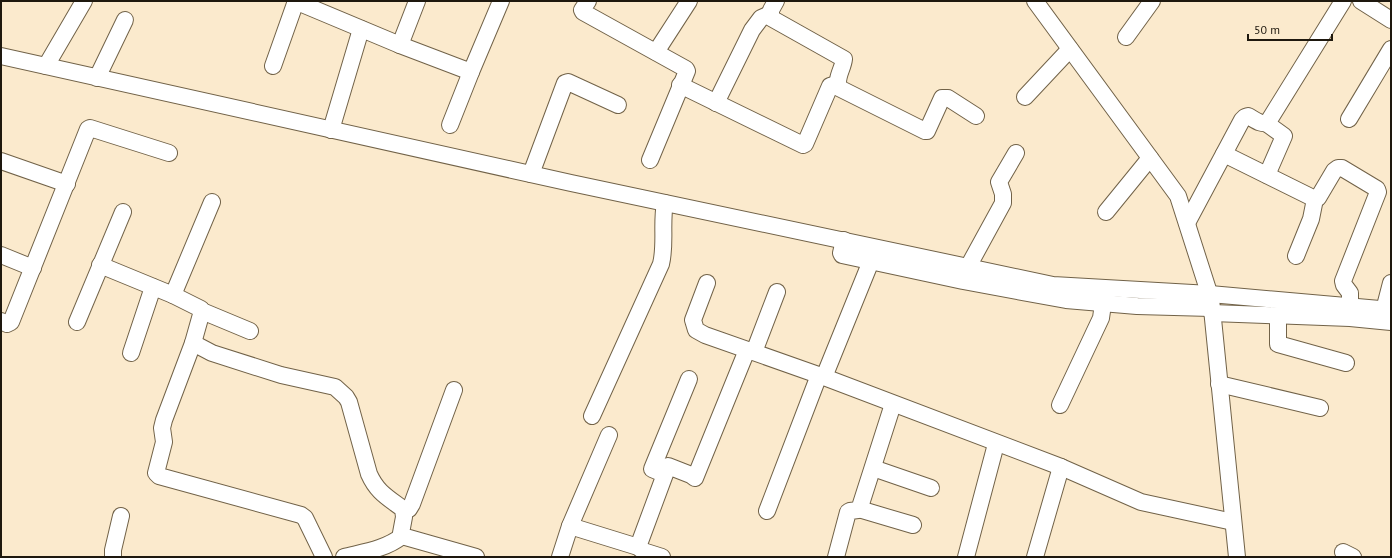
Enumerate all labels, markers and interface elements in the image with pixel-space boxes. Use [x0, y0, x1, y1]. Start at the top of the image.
scale bar [1248, 16, 1332, 42]
text: 50 m [1254, 22, 1280, 37]

